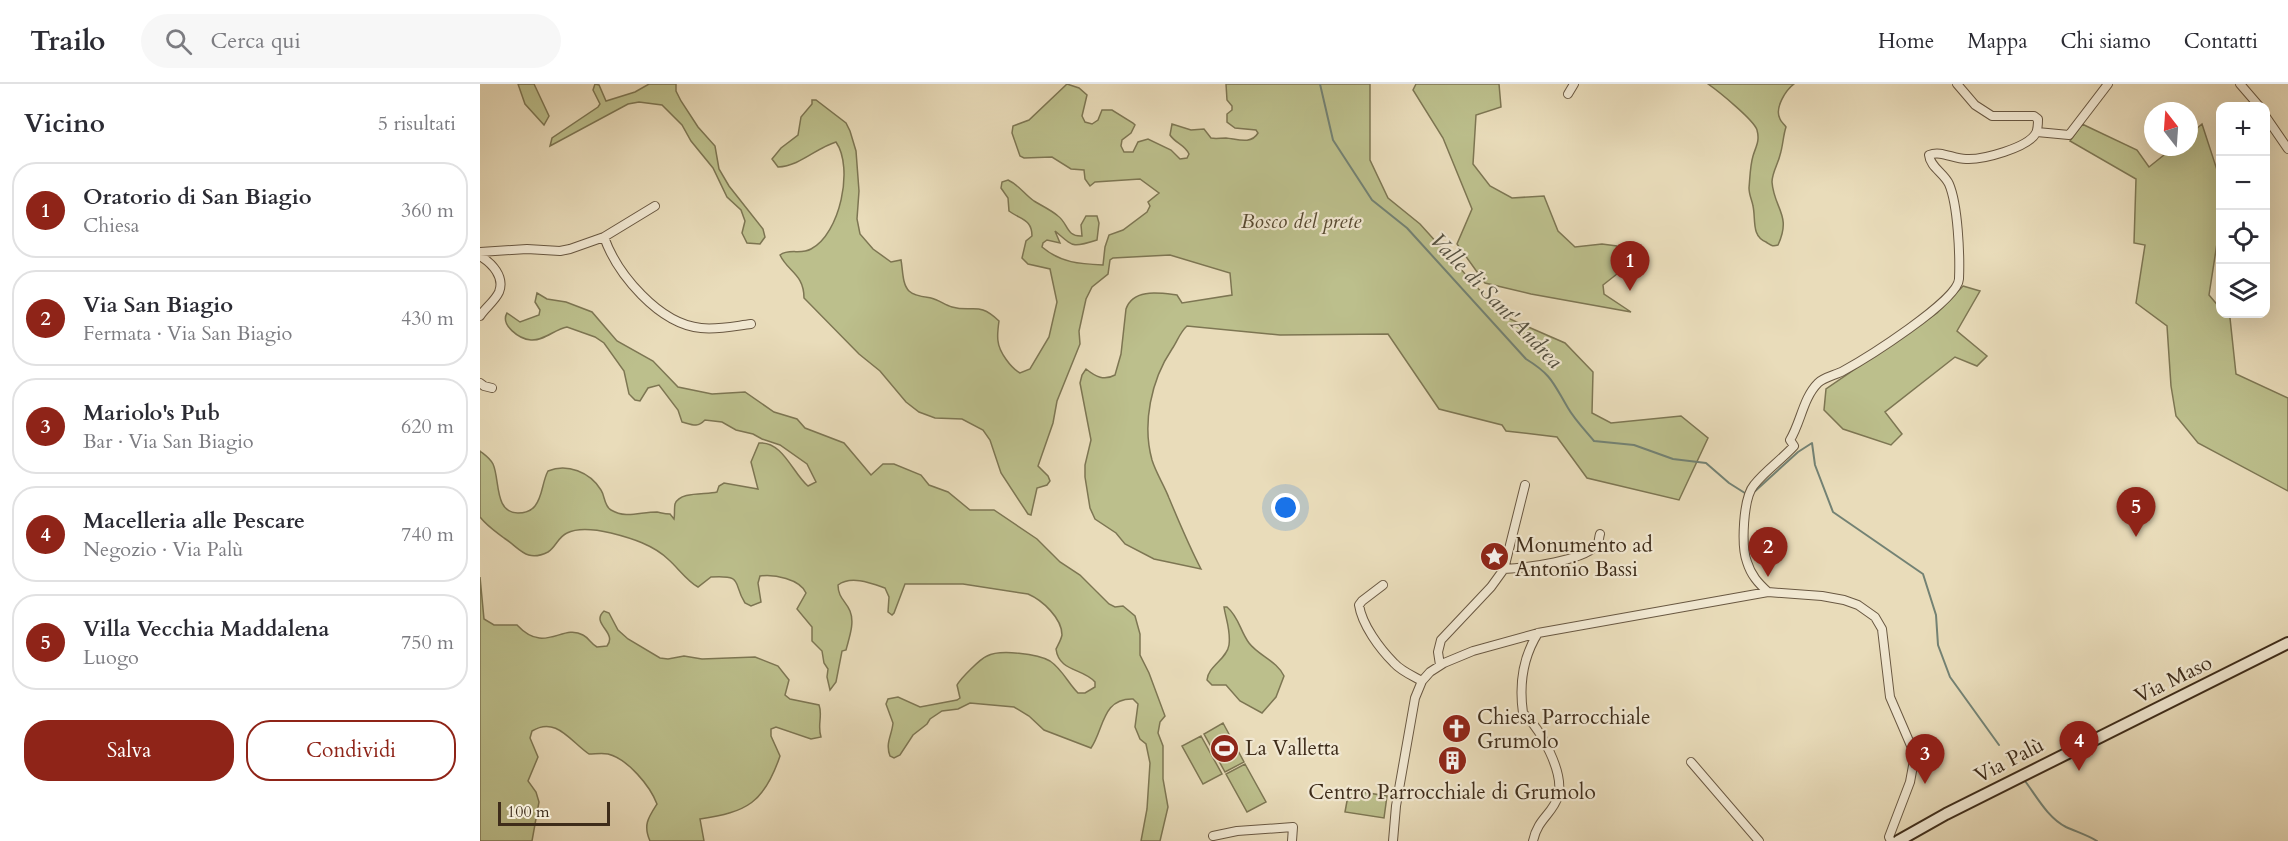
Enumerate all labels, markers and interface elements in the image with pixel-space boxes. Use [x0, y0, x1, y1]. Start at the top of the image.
search box [141, 14, 561, 68]
text: Trailo [30, 22, 105, 60]
icon: search [162, 25, 195, 58]
text: Cerca qui [210, 26, 301, 56]
text: Home [1878, 27, 1934, 56]
text: Mappa [1967, 27, 2028, 56]
text: Chi siamo [2061, 27, 2151, 56]
text: Contatti [2184, 27, 2258, 56]
north arrow [2144, 102, 2198, 156]
map controls [2216, 102, 2270, 318]
button: + [2216, 102, 2270, 156]
text: Vicino [24, 106, 105, 141]
text: 5 risultati [378, 110, 456, 137]
button: − [2216, 156, 2270, 210]
text: Oratorio di San Biagio [83, 182, 312, 212]
text: 1 [40, 197, 51, 224]
text: 360 m [401, 197, 454, 224]
park label: Bosco del prete [1241, 207, 1362, 236]
button: locate [2216, 210, 2270, 264]
text: Chiesa [83, 212, 139, 239]
water label: Valle di Sant'Andrea [1423, 226, 1569, 376]
pin: 1 [1610, 242, 1650, 291]
button: layers [2216, 264, 2270, 318]
text: Via San Biagio [83, 290, 233, 320]
text: 2 [40, 305, 51, 332]
text: 430 m [401, 305, 454, 332]
text: Fermata · Via San Biagio [83, 320, 292, 347]
text: Mariolo's Pub [83, 398, 220, 428]
text: 3 [40, 413, 51, 440]
text: 620 m [401, 413, 454, 440]
text: Bar · Via San Biagio [83, 428, 254, 455]
pin: 5 [2116, 488, 2156, 537]
your location [1271, 493, 1300, 522]
text: Macelleria alle Pescare [83, 506, 305, 536]
text: 4 [40, 521, 51, 548]
text: 740 m [401, 521, 454, 548]
pin: 2 [1748, 528, 1788, 577]
place label: Monumento ad Antonio Bassi [1515, 531, 1653, 584]
text: Negozio · Via Palù [83, 536, 243, 563]
place icon: Monumento ad Antonio Bassi [1478, 541, 1510, 573]
text: Villa Vecchia Maddalena [83, 614, 330, 644]
text: 5 [40, 629, 51, 656]
text: 750 m [401, 629, 454, 656]
text: Luogo [83, 644, 139, 671]
street label: Via Maso [2129, 648, 2217, 711]
place label: Chiesa Parrocchiale Grumolo [1477, 703, 1650, 756]
church icon: Chiesa Parrocchiale Grumolo [1440, 713, 1472, 745]
button: Salva [24, 720, 234, 781]
button: Condividi [246, 720, 456, 781]
pin: 4 [2060, 722, 2098, 771]
street label: Via Palù [1969, 731, 2049, 790]
sports icon: La Valletta [1208, 732, 1240, 764]
place label: La Valletta [1245, 734, 1340, 763]
pin: 3 [1906, 734, 1944, 784]
building icon: Centro Parrocchiale di Grumolo [1436, 745, 1468, 777]
place label: Centro Parrocchiale di Grumolo [1308, 778, 1596, 807]
scale bar [498, 799, 610, 826]
text: 100 m [507, 801, 549, 823]

